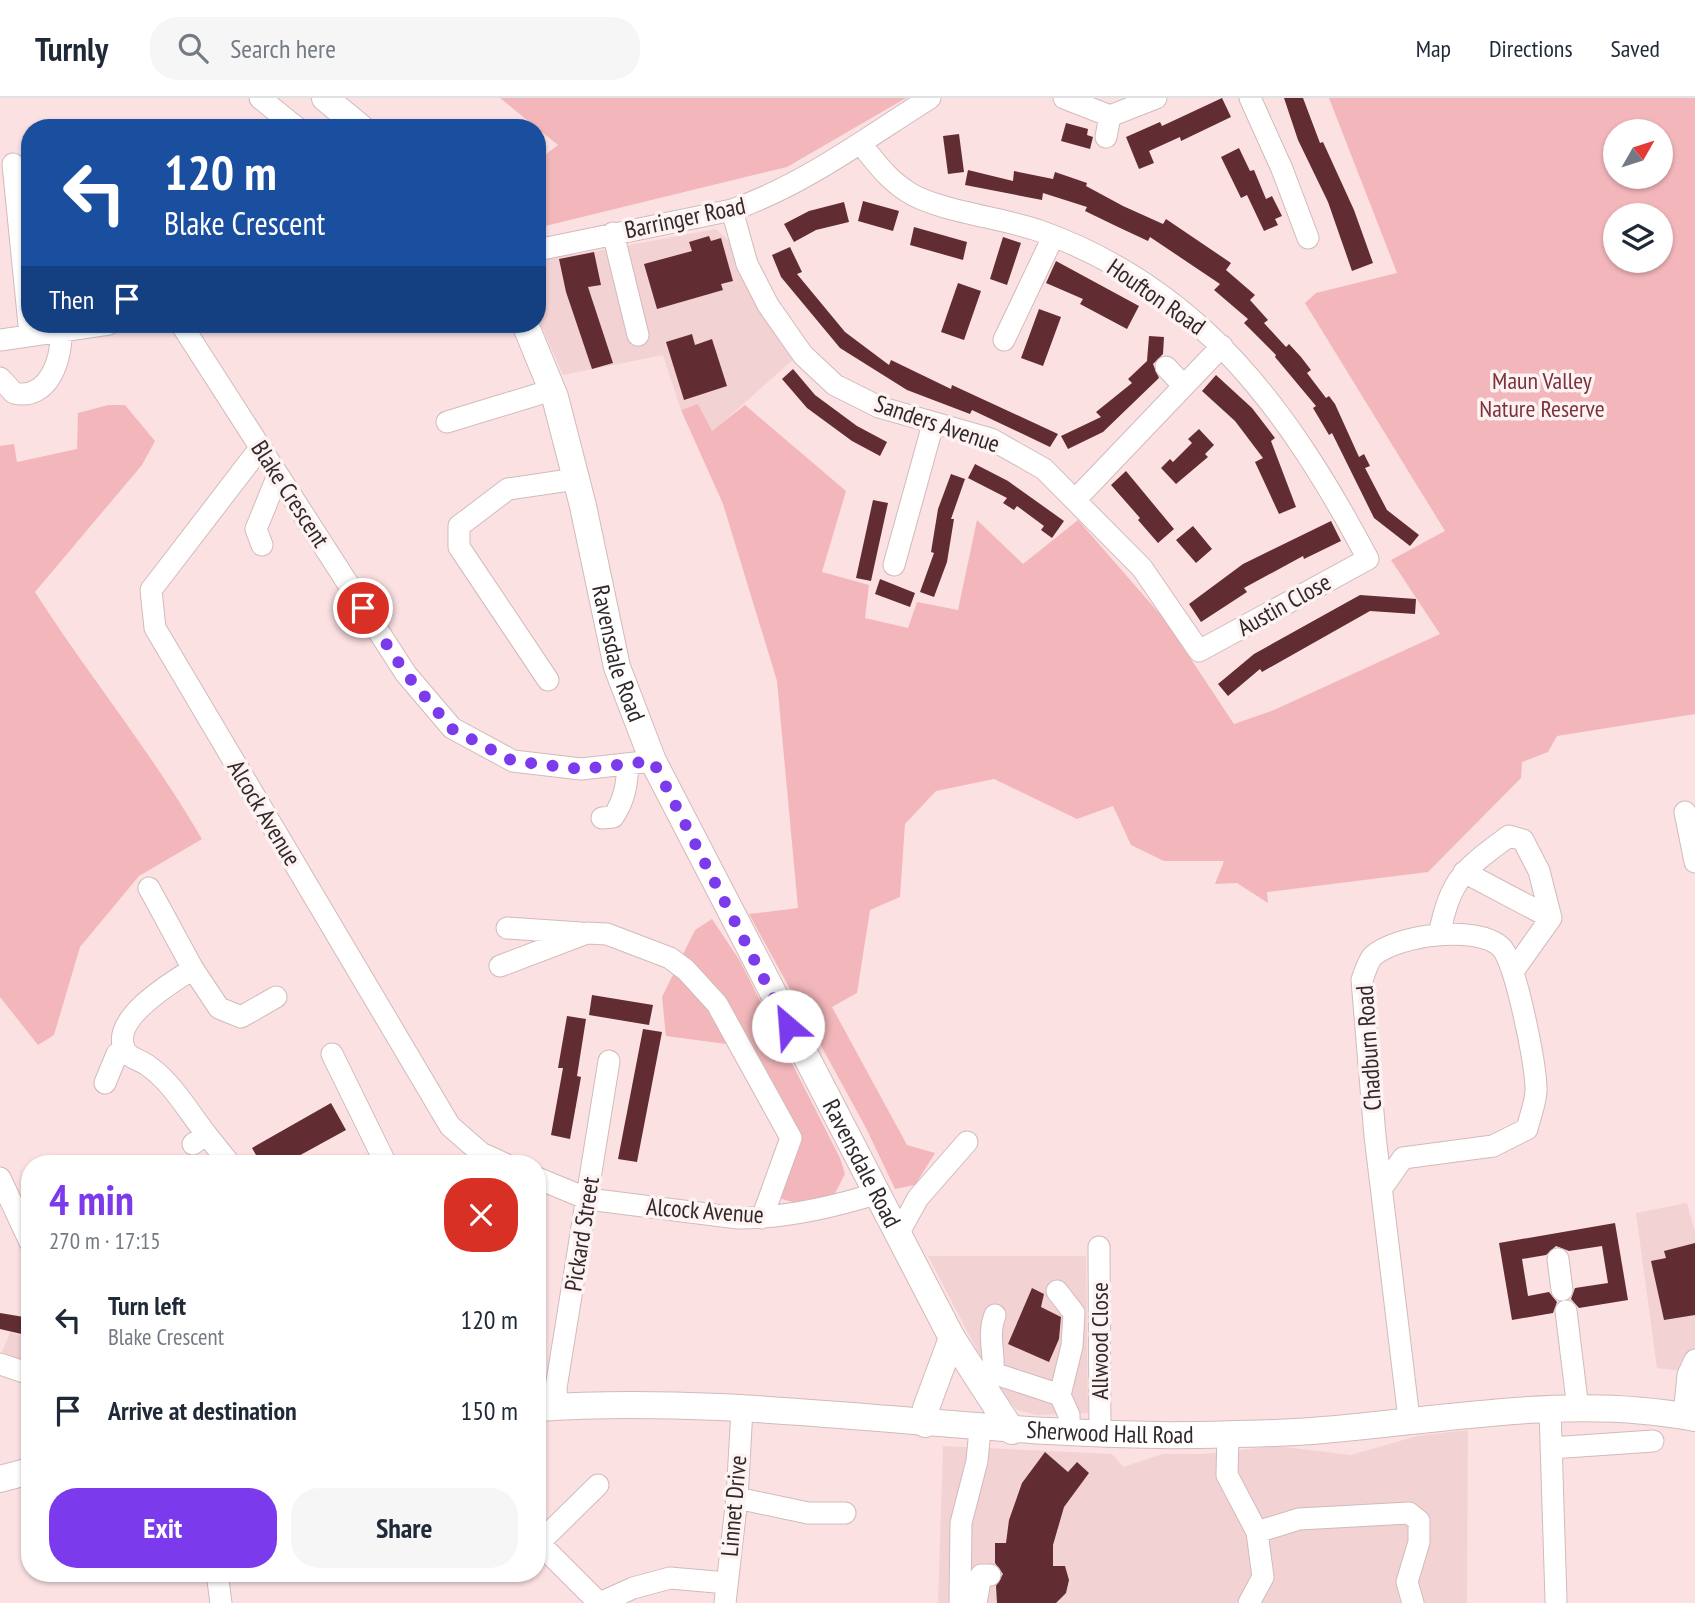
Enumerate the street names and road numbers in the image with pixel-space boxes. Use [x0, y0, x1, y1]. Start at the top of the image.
street label: Barringer Road [622, 190, 748, 245]
street label: Houfton Road [1101, 252, 1211, 342]
street label: Sanders Avenue [870, 388, 1004, 459]
street label: Blake Crescent [244, 435, 337, 553]
street label: Austin Close [1232, 566, 1336, 643]
street label: Ravensdale Road [585, 582, 652, 726]
street label: Alcock Avenue [221, 754, 308, 871]
street label: Chadburn Road [1349, 984, 1388, 1112]
street label: Ravensdale Road [816, 1094, 908, 1233]
street label: Pickard Street [557, 1174, 606, 1293]
street label: Alcock Avenue [645, 1191, 765, 1230]
street label: Allwood Close [1084, 1282, 1115, 1400]
street label: Sherwood Hall Road [1025, 1414, 1194, 1450]
street label: Linnet Drive [714, 1454, 753, 1558]

